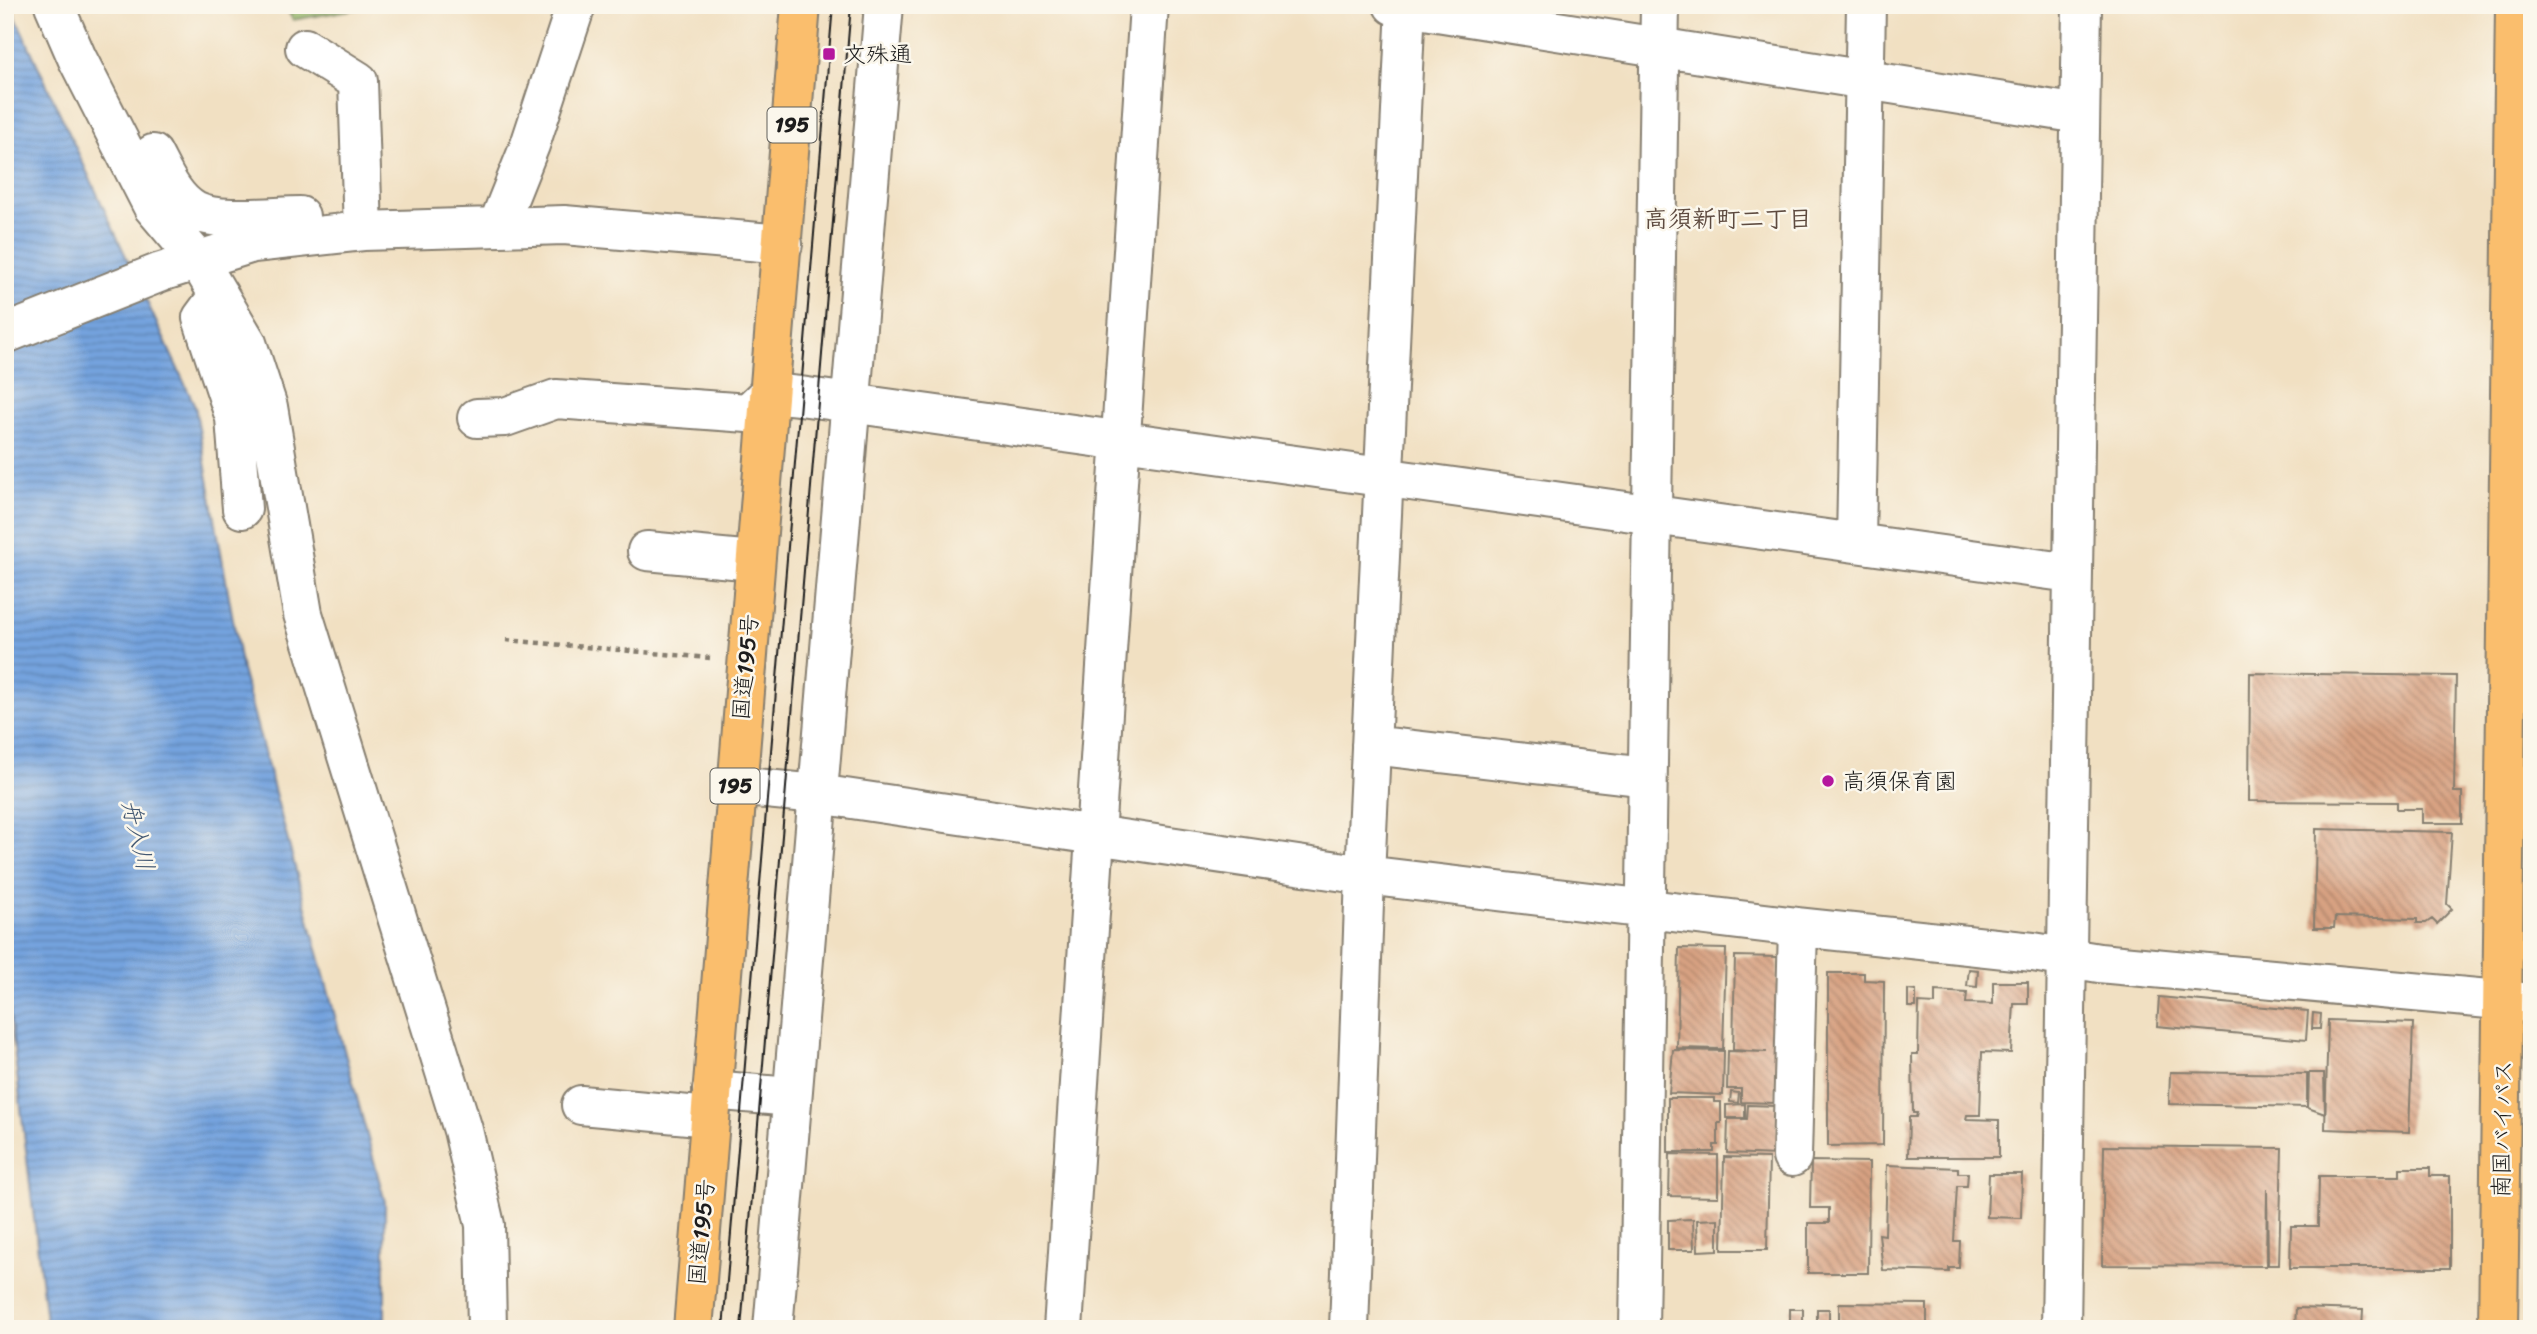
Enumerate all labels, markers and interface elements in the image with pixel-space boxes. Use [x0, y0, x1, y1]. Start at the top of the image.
place label: 文殊通 [843, 34, 912, 75]
marker: 文殊通 [821, 46, 837, 62]
road number: 195 [768, 108, 816, 142]
district label: 高須新町二丁目 [1644, 198, 1812, 240]
street label: 国道195号 [720, 612, 771, 722]
place label: 高須保育園 [1842, 761, 1957, 802]
road number: 195 [710, 768, 760, 804]
marker: 高須保育園 [1820, 773, 1836, 789]
water label: 舟入川 [109, 795, 167, 875]
street label: 南国バイパス [2481, 1060, 2524, 1198]
street label: 国道195号 [676, 1177, 727, 1287]

